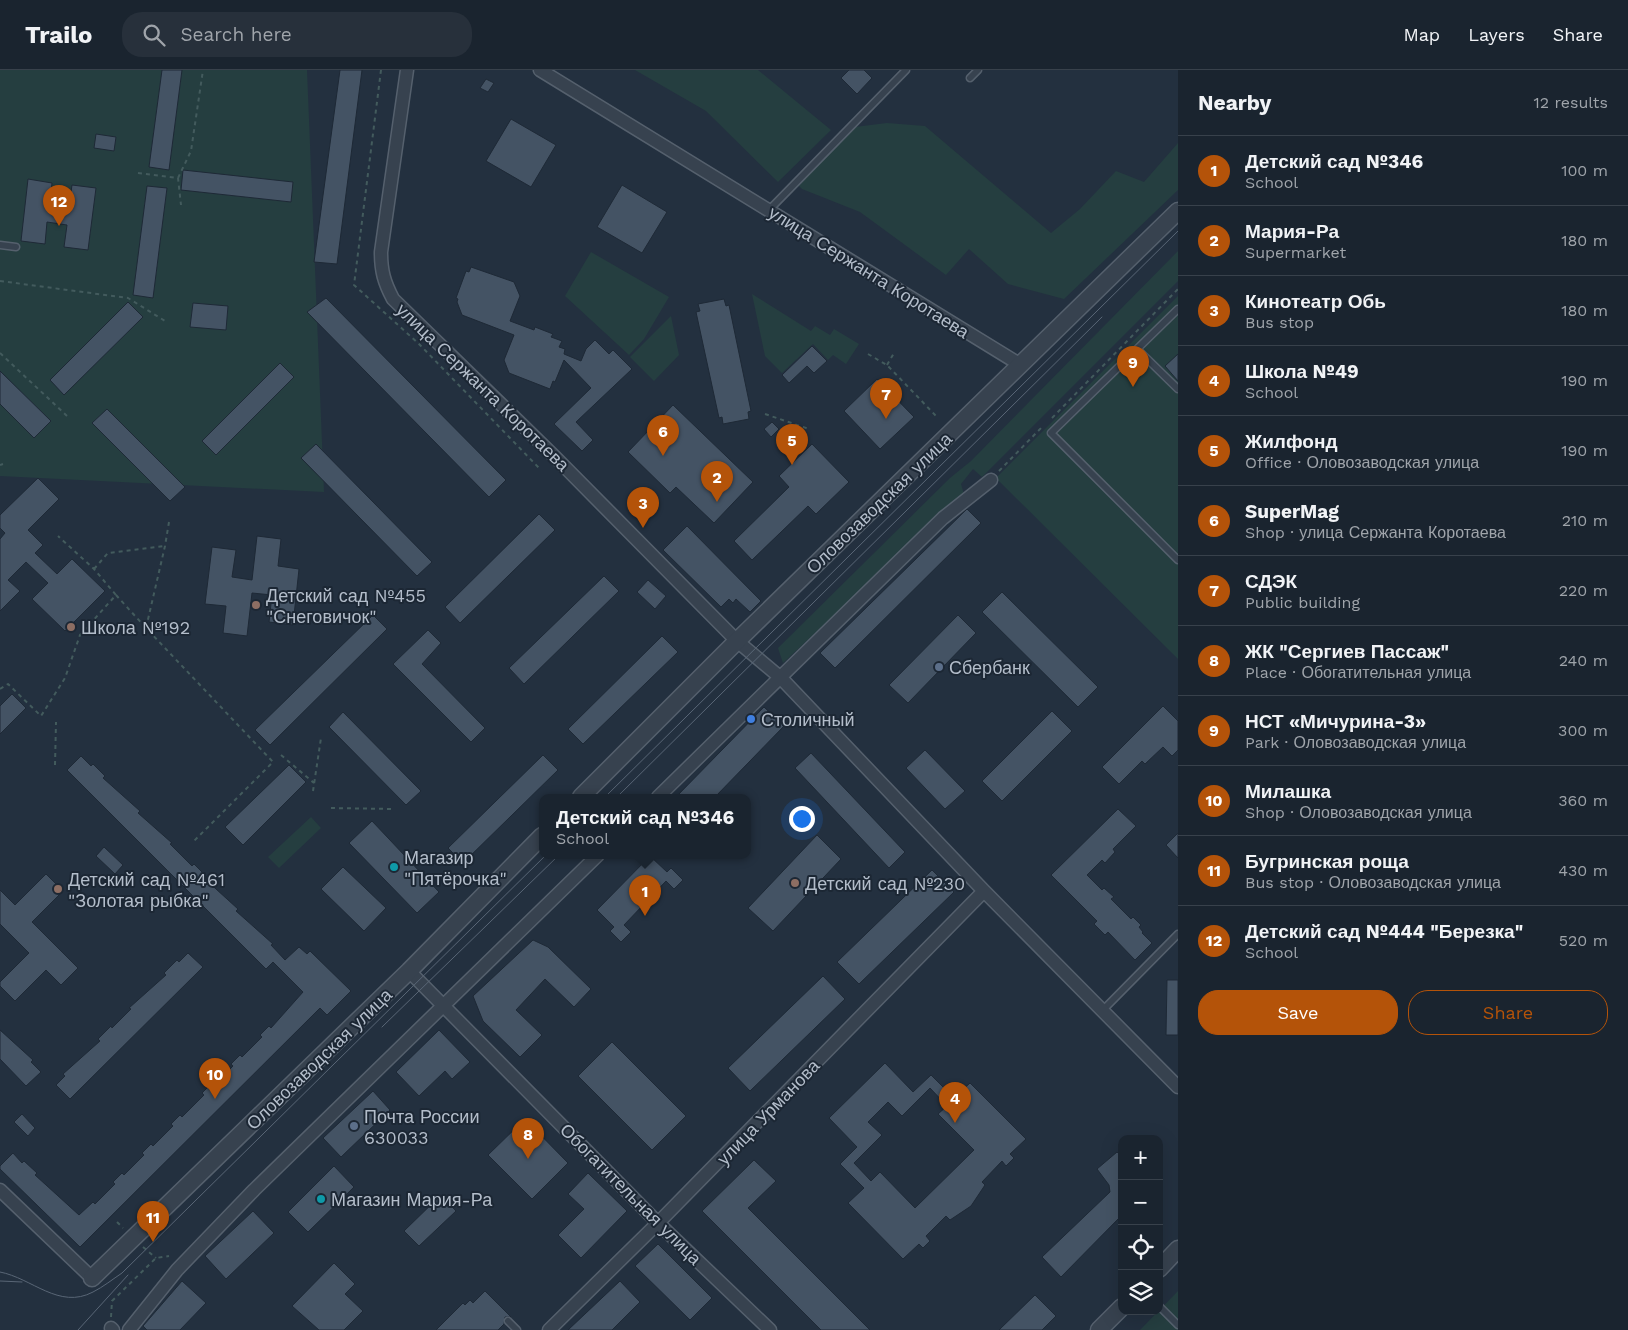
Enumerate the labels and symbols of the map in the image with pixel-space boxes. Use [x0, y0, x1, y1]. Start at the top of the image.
pin: 12 [43, 185, 75, 226]
street label: улица Сержанта Коротаева [765, 202, 974, 343]
street label: улица Сержанта Коротаева [392, 299, 575, 476]
pin: 9 [1117, 346, 1149, 387]
pin: 7 [870, 378, 902, 419]
pin: 6 [647, 415, 679, 456]
pin: 5 [776, 424, 808, 465]
street label: Оловозаводская улица [802, 427, 957, 578]
pin: 2 [701, 461, 733, 502]
pin: 3 [627, 487, 659, 528]
place label: Детский сад №455 "Снеговичок" [266, 585, 426, 627]
marker: Детский сад №455 "Снеговичок" [250, 599, 262, 611]
place label: Школа №192 [81, 617, 190, 638]
marker: Школа №192 [65, 621, 77, 633]
place label: Сбербанк [949, 657, 1030, 678]
marker: Сбербанк [933, 661, 945, 673]
place label: Столичный [761, 709, 855, 730]
marker: Столичный [745, 713, 757, 725]
your location [789, 806, 815, 832]
place label: Магазир "Пятёрочка" [404, 847, 507, 889]
marker: Магазир "Пятёрочка" [388, 861, 400, 873]
place label: Детский сад №461 "Золотая рыбка" [68, 869, 225, 911]
place label: Детский сад №230 [805, 873, 965, 894]
pin: 1 [629, 875, 661, 916]
marker: Детский сад №230 [789, 877, 801, 889]
marker: Детский сад №461 "Золотая рыбка" [52, 883, 64, 895]
street label: Оловозаводская улица [242, 983, 397, 1134]
street label: улица Урманова [713, 1054, 824, 1169]
pin: 10 [199, 1058, 231, 1099]
pin: 4 [939, 1082, 971, 1123]
place label: Почта России 630033 [364, 1106, 479, 1148]
pin: 8 [512, 1118, 544, 1159]
street label: Обогатительная улица [556, 1119, 707, 1270]
marker: Почта России 630033 [348, 1120, 360, 1132]
place label: Магазин Мария-Ра [331, 1189, 493, 1210]
marker: Магазин Мария-Ра [315, 1193, 327, 1205]
pin: 11 [137, 1201, 169, 1242]

